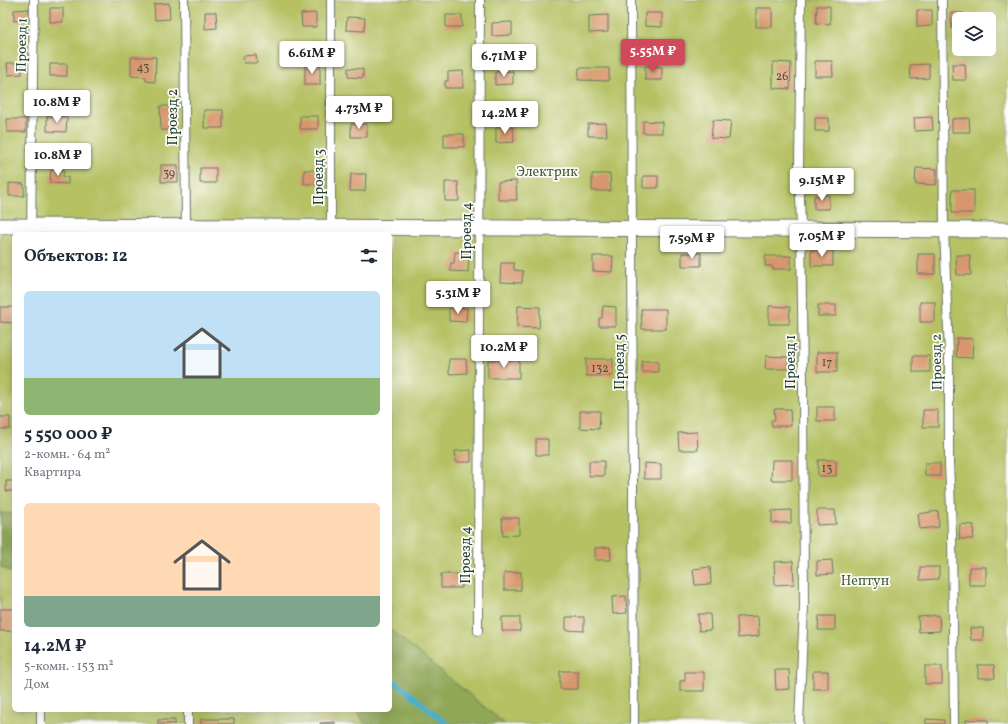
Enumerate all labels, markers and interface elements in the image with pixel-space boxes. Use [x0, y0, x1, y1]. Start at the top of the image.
map controls [952, 12, 996, 56]
button: layers [952, 12, 996, 56]
street label: Проезд 1 [13, 18, 32, 73]
pin: 5.55M ₽ [616, 39, 690, 73]
pin: 6.61M ₽ [275, 41, 349, 75]
text: 5.55M ₽ [630, 43, 676, 61]
pin: 6.71M ₽ [467, 44, 541, 78]
text: 6.61M ₽ [288, 45, 336, 63]
text: 6.71M ₽ [481, 48, 527, 66]
house number: 43 [137, 60, 149, 76]
house number: 26 [776, 69, 788, 85]
street label: Проезд 2 [164, 89, 183, 145]
pin: 10.8M ₽ [20, 90, 94, 124]
text: 10.8M ₽ [33, 94, 81, 112]
pin: 4.73M ₽ [322, 96, 396, 130]
text: 4.73M ₽ [335, 100, 383, 118]
pin: 14.2M ₽ [468, 101, 542, 135]
text: 14.2M ₽ [481, 105, 529, 123]
pin: 10.8M ₽ [21, 143, 95, 177]
text: 10.8M ₽ [34, 147, 82, 165]
street label: Проезд 3 [310, 149, 329, 205]
park label: Электрик [516, 163, 578, 182]
house number: 39 [163, 166, 175, 182]
pin: 9.15M ₽ [785, 168, 859, 202]
text: 9.15M ₽ [799, 172, 845, 190]
street label: Проезд 4 [458, 202, 477, 260]
pin: 7.05M ₽ [785, 224, 859, 258]
pin: 7.59M ₽ [655, 226, 729, 260]
text: 7.05M ₽ [799, 228, 845, 246]
text: 7.59M ₽ [669, 230, 715, 248]
text: Объектов: 12 [24, 245, 128, 268]
icon: filters [358, 245, 380, 267]
pin: 5.31M ₽ [421, 281, 495, 315]
text: 5.31M ₽ [435, 285, 481, 303]
icon: home [166, 317, 238, 389]
street label: Проезд 2 [928, 333, 947, 391]
street label: Проезд 5 [611, 334, 630, 390]
pin: 10.2M ₽ [467, 335, 541, 369]
street label: Проезд 1 [782, 335, 801, 389]
text: 10.2M ₽ [480, 339, 528, 357]
house number: 17 [822, 355, 832, 371]
house number: 132 [591, 361, 609, 377]
text: 5 550 000 ₽ [24, 423, 112, 446]
text: 2-комн. · 64 m² [24, 446, 110, 464]
house number: 13 [822, 461, 832, 477]
text: Квартира [24, 464, 81, 482]
street label: Проезд 4 [457, 526, 476, 584]
icon: home [166, 529, 238, 601]
park label: Нептун [841, 572, 890, 591]
text: 14.2M ₽ [24, 635, 86, 658]
text: 5-комн. · 153 m² [24, 658, 114, 676]
text: Дом [24, 676, 49, 694]

